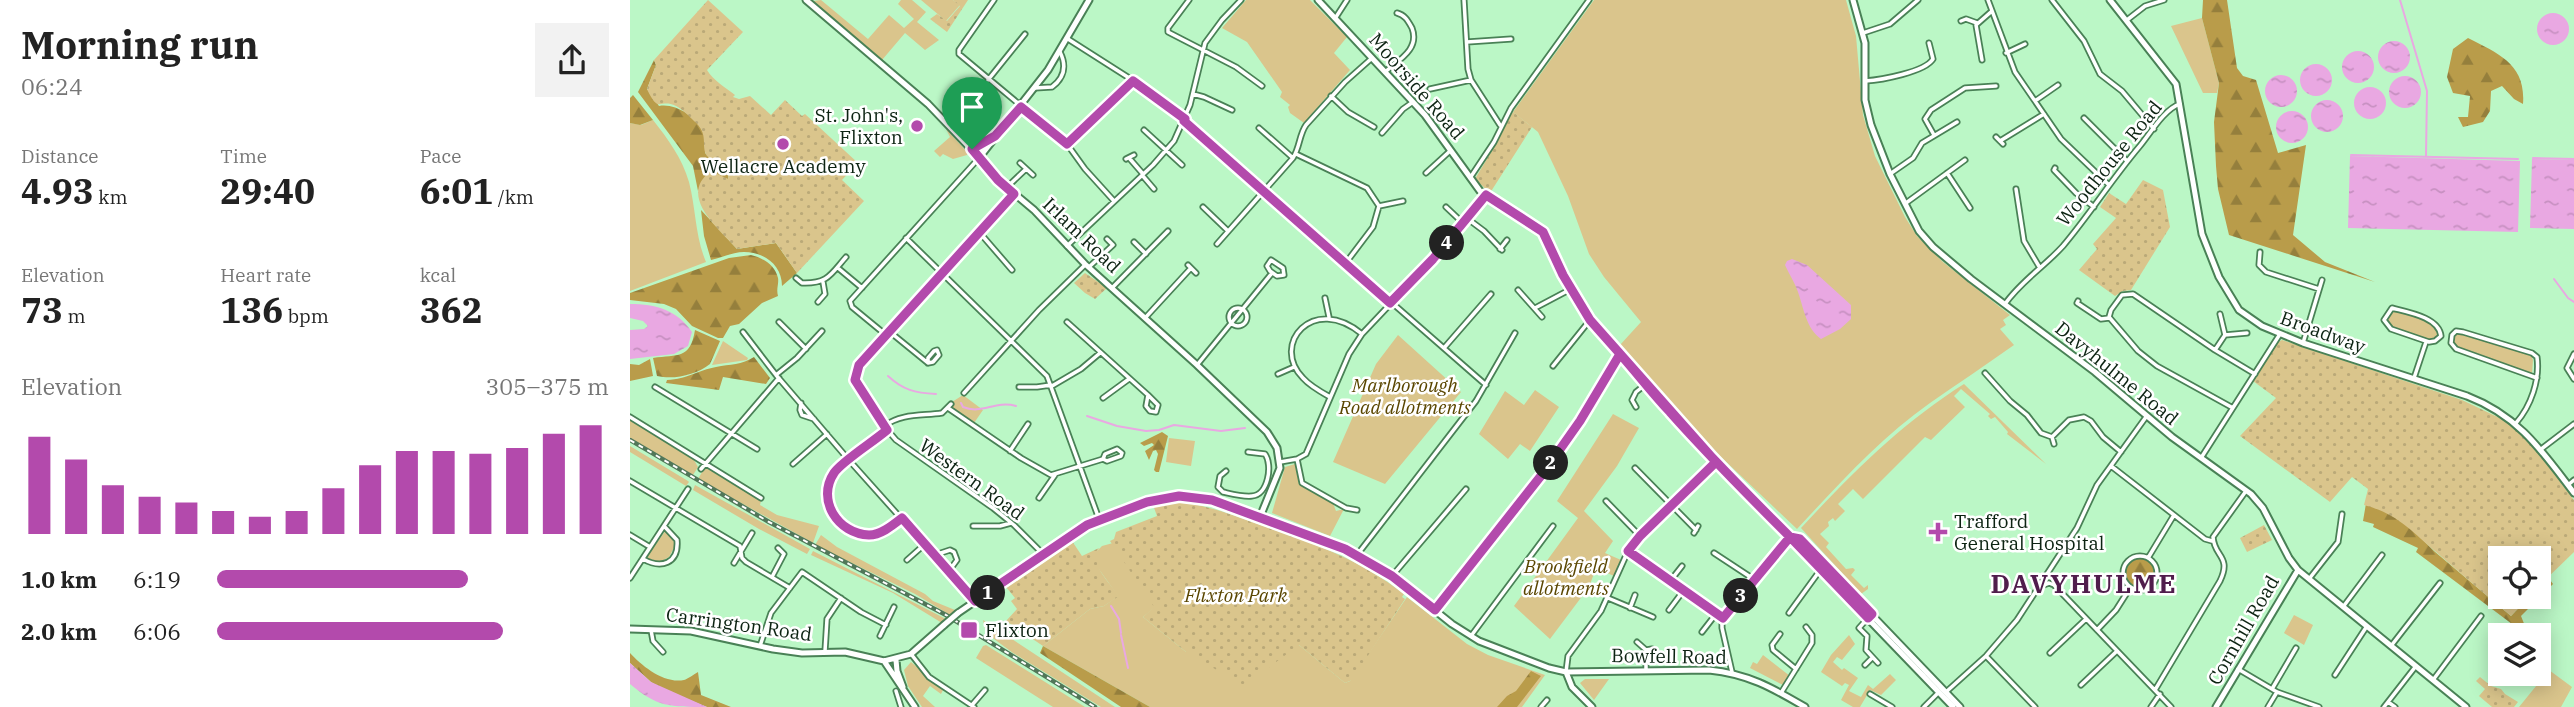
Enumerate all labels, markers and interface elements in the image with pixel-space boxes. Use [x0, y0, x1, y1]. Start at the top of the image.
text: Morning run [21, 20, 259, 69]
button: share [535, 23, 609, 97]
street label: Moorside Road [1364, 28, 1470, 144]
text: 06:24 [21, 71, 83, 101]
pin [942, 77, 1002, 149]
icon: arrive [953, 88, 991, 126]
street label: Woodhouse Road [2051, 95, 2167, 231]
place label: St. John's, Flixton [814, 103, 903, 149]
marker: St. John's, Flixton [909, 118, 925, 134]
marker: Wellacre Academy [775, 136, 791, 152]
text: Distance [21, 144, 99, 168]
text: Time [220, 144, 267, 168]
text: Pace [420, 144, 461, 168]
place label: Wellacre Academy [700, 154, 866, 178]
text: 4.93 [21, 168, 94, 214]
text: 29:40 [220, 168, 315, 214]
text: 6:01 [420, 168, 493, 214]
text: km [94, 185, 128, 209]
text: /km [493, 185, 534, 209]
street label: Irlam Road [1038, 192, 1126, 278]
pin: 4 [1430, 226, 1464, 260]
text: 4 [1441, 230, 1452, 254]
text: Elevation [21, 263, 105, 287]
text: Heart rate [220, 263, 311, 287]
text: kcal [420, 263, 456, 287]
text: 73 [21, 287, 63, 333]
text: 136 [220, 287, 283, 333]
text: 362 [420, 287, 483, 333]
text: m [63, 304, 86, 328]
text: bpm [283, 304, 329, 328]
street label: Broadway [2277, 306, 2370, 359]
street label: Davyhulme Road [2051, 316, 2183, 430]
text: Elevation [21, 371, 122, 401]
text: 305–375 m [485, 371, 609, 401]
park label: Marlborough Road allotments [1338, 373, 1471, 419]
street label: Western Road [915, 433, 1029, 525]
pin: 2 [1534, 446, 1569, 480]
text: 2 [1545, 450, 1556, 474]
place label: Trafford General Hospital [1954, 509, 2105, 555]
marker: Trafford General Hospital [1928, 522, 1948, 542]
map controls [2488, 546, 2551, 686]
button: locate [2488, 546, 2551, 609]
park label: Brookfield allotments [1523, 554, 1609, 600]
text: 1.0 km [21, 564, 97, 594]
text: 6:19 [133, 564, 181, 594]
district label: DAVYHULME [1990, 566, 2178, 600]
street label: Cornhill Road [2202, 571, 2284, 689]
pin: 1 [970, 576, 1006, 610]
pin: 3 [1724, 578, 1758, 614]
text: 1 [982, 580, 993, 604]
park label: Flixton Park [1183, 583, 1288, 607]
text: 3 [1735, 583, 1746, 607]
street label: Carrington Road [664, 602, 814, 646]
text: 2.0 km [21, 616, 97, 646]
text: 6:06 [133, 616, 181, 646]
place label: Flixton [985, 618, 1049, 642]
marker: Flixton [959, 620, 979, 640]
button: layers [2488, 623, 2551, 686]
street label: Bowfell Road [1611, 643, 1727, 669]

